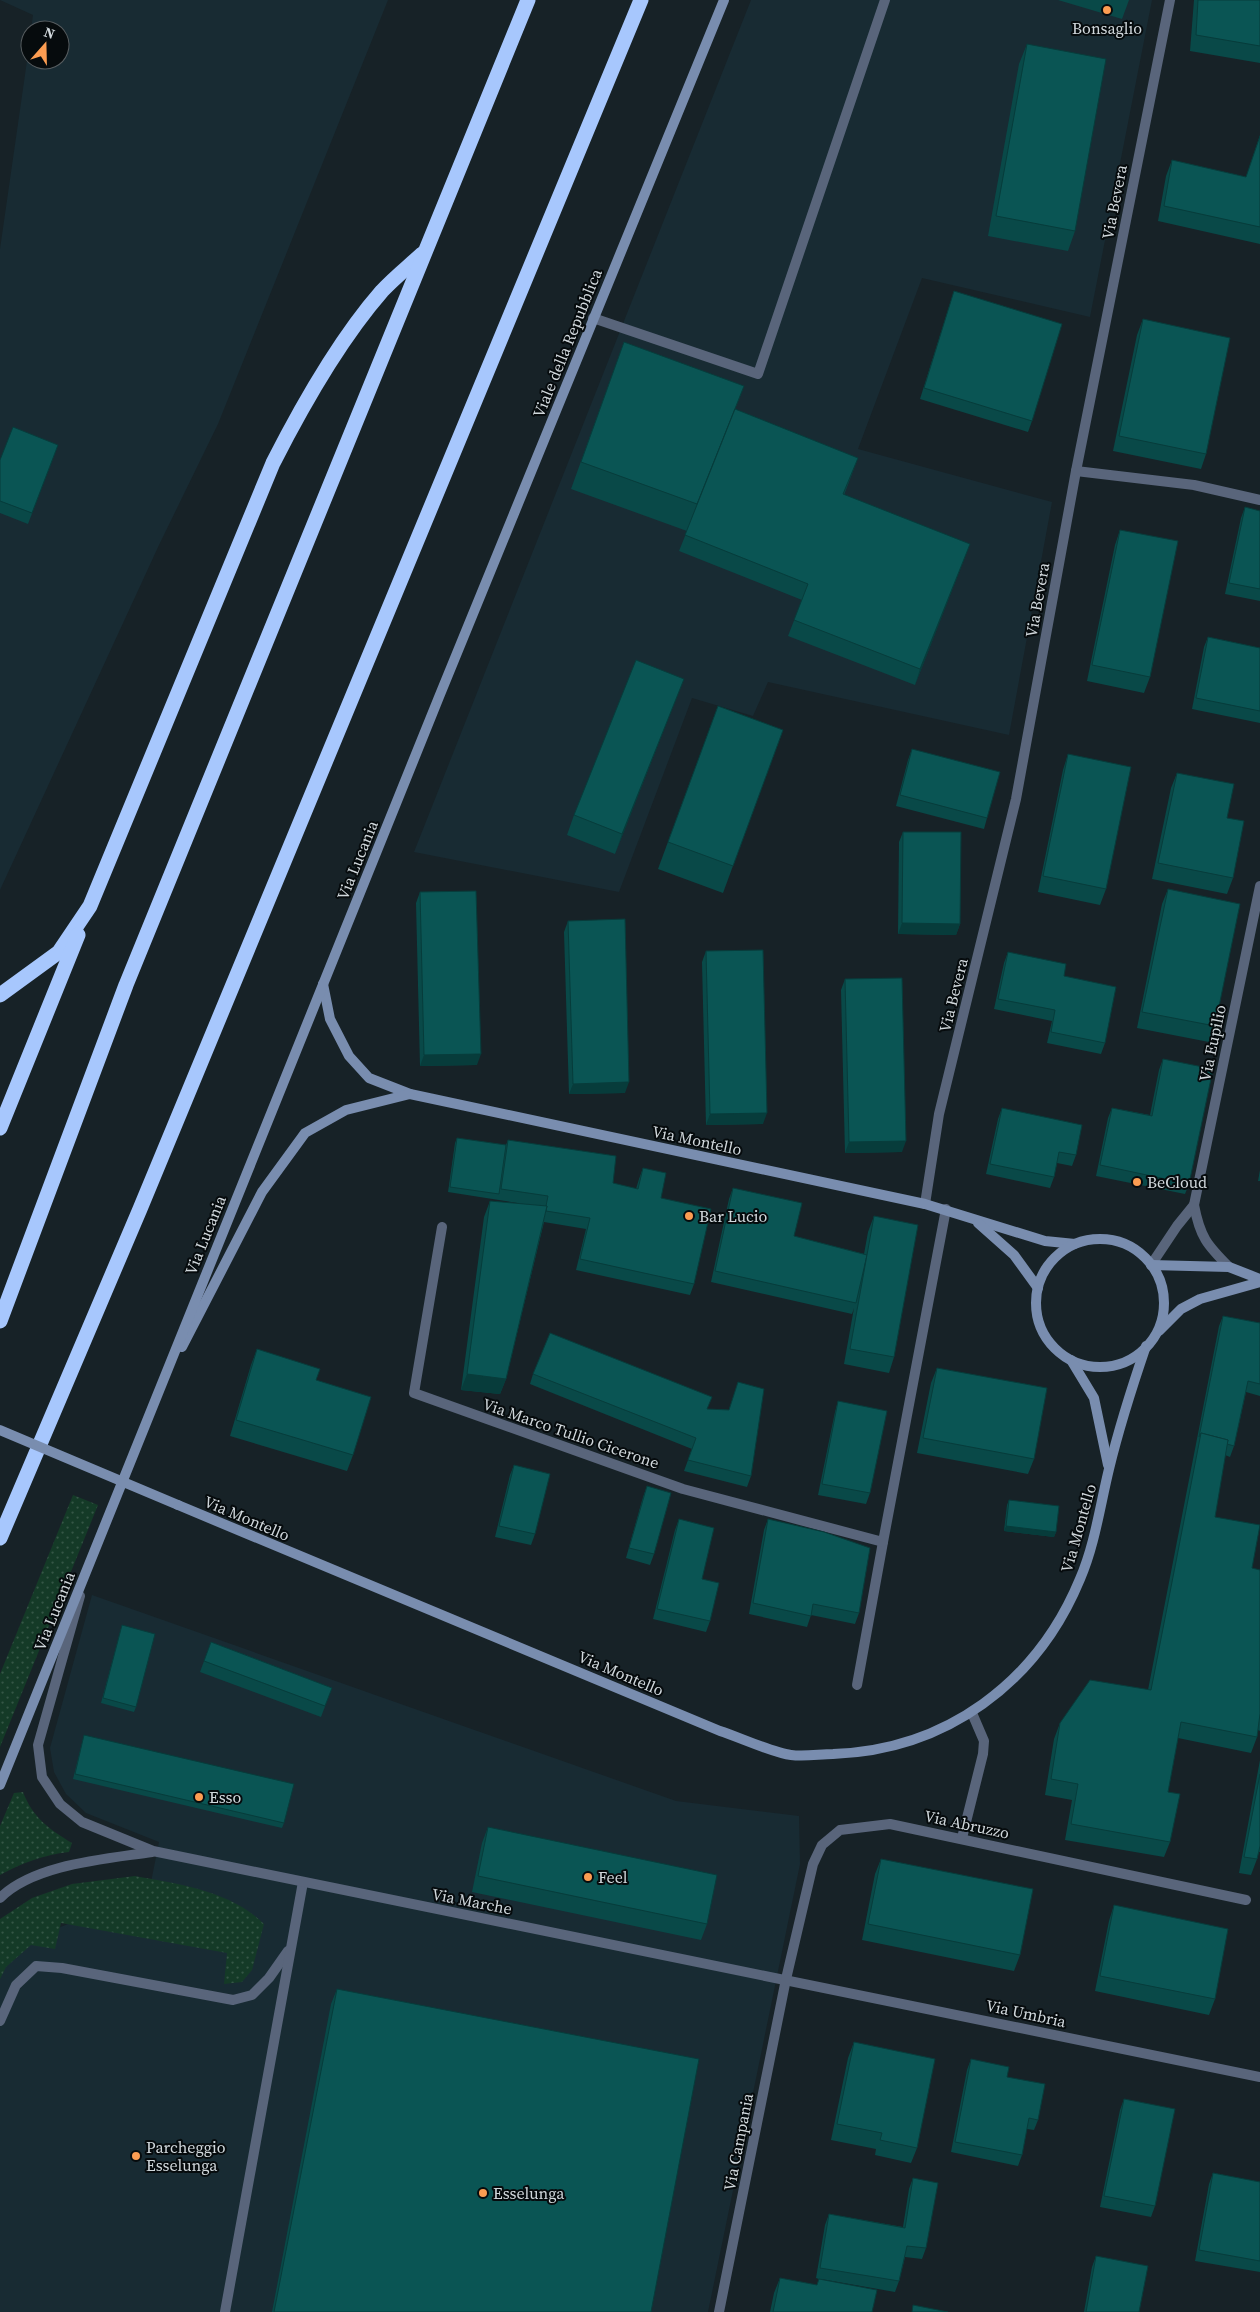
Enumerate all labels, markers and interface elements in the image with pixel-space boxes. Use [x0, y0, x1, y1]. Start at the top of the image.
marker: Bonsaglio [1101, 4, 1113, 16]
place label: Bonsaglio [1072, 17, 1142, 39]
north arrow [20, 20, 70, 70]
text: N [41, 22, 58, 44]
street label: Via Bevera [1096, 162, 1132, 241]
street label: Viale della Repubblica [527, 265, 607, 421]
street label: Via Bevera [1020, 560, 1055, 639]
street label: Via Lucania [331, 816, 383, 903]
street label: Via Bevera [933, 955, 973, 1034]
street label: Via Eupilio [1193, 1002, 1231, 1083]
street label: Via Montello [650, 1120, 744, 1160]
place label: BeCloud [1147, 1171, 1207, 1193]
marker: BeCloud [1131, 1176, 1143, 1188]
street label: Via Lucania [179, 1191, 231, 1278]
place label: Bar Lucio [699, 1205, 768, 1227]
marker: Bar Lucio [683, 1210, 695, 1222]
street label: Via Marco Tullio Cicerone [480, 1392, 662, 1474]
street label: Via Montello [1055, 1481, 1101, 1575]
street label: Via Montello [201, 1490, 293, 1546]
street label: Via Lucania [28, 1567, 80, 1654]
street label: Via Montello [575, 1645, 667, 1701]
place label: Esso [209, 1786, 242, 1808]
marker: Esso [193, 1791, 205, 1803]
street label: Via Abruzzo [923, 1804, 1012, 1844]
place label: Feel [598, 1866, 628, 1888]
marker: Feel [582, 1871, 594, 1883]
street label: Via Marche [430, 1882, 514, 1920]
street label: Via Umbria [984, 1994, 1069, 2032]
street label: Via Campania [718, 2090, 758, 2193]
place label: Parcheggio Esselunga [146, 2136, 226, 2176]
marker: Parcheggio Esselunga [130, 2150, 142, 2162]
place label: Esselunga [493, 2182, 565, 2204]
marker: Esselunga [477, 2187, 489, 2199]

